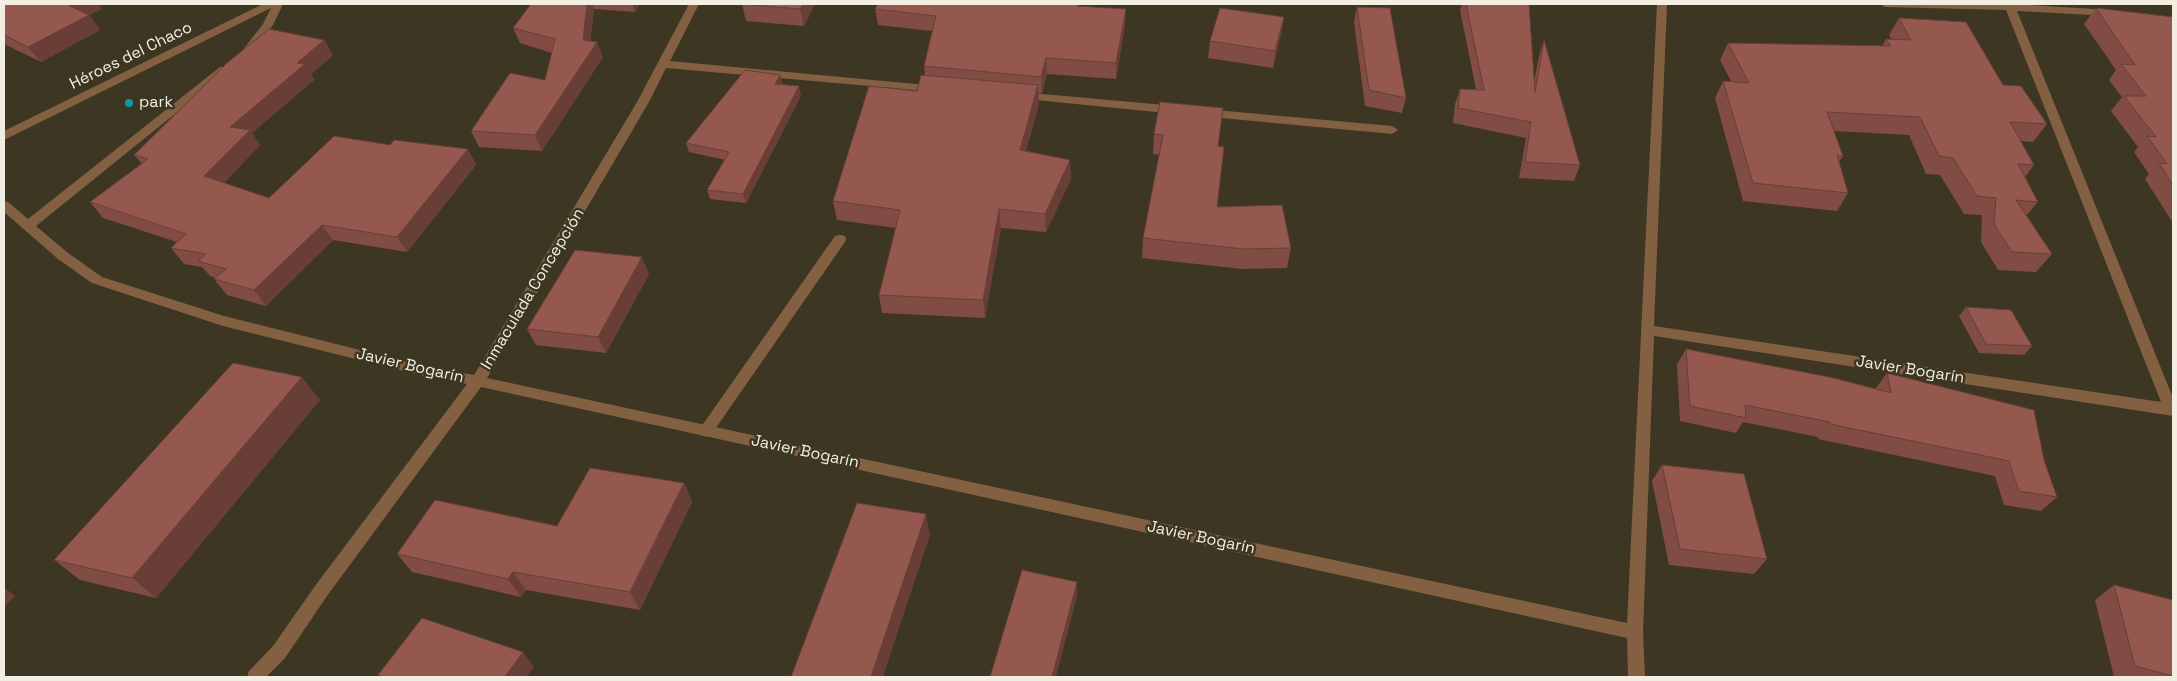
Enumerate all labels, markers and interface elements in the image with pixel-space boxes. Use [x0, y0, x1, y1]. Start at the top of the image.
street label: Héroes del Chaco [67, 18, 195, 94]
place label: park [139, 93, 173, 113]
marker: park [123, 97, 135, 109]
street label: Inmaculada Concepción [477, 205, 589, 373]
street label: Javier Bogarín [354, 344, 466, 388]
street label: Javier Bogarín [1854, 352, 1966, 388]
street label: Javier Bogarín [749, 431, 861, 473]
street label: Javier Bogarín [1145, 517, 1257, 559]

